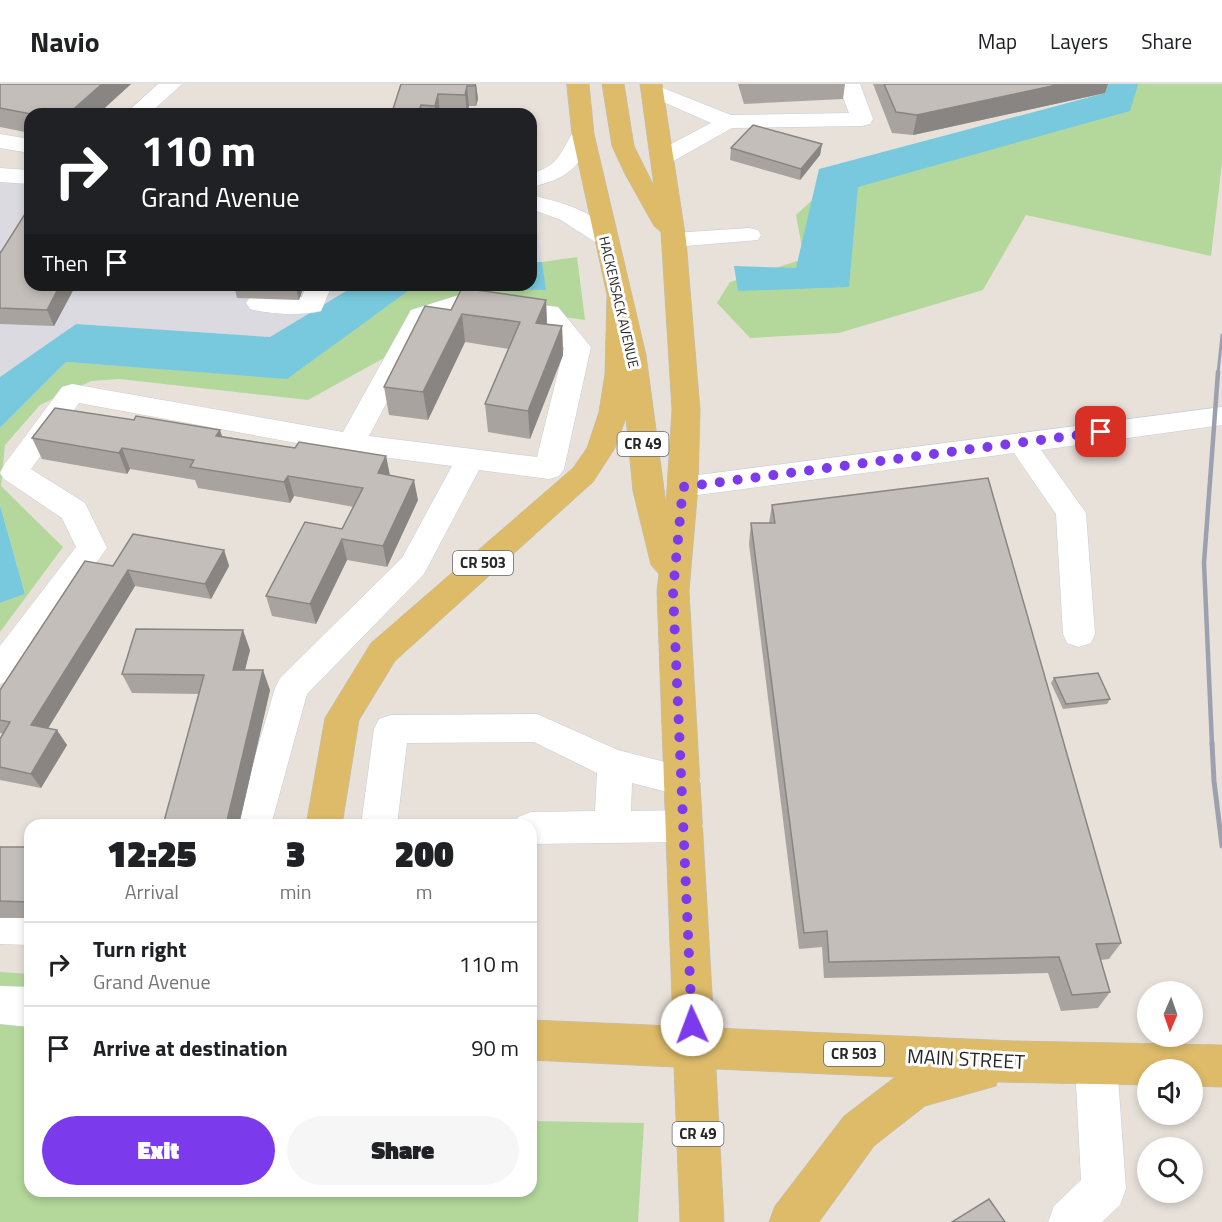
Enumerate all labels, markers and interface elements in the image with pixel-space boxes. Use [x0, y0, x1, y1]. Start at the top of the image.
text: Navio [30, 20, 100, 63]
text: Map [978, 25, 1017, 57]
text: Layers [1050, 25, 1108, 57]
text: Share [1141, 25, 1192, 57]
text: 110 m [141, 118, 256, 182]
icon: right [42, 132, 120, 210]
text: Grand Avenue [141, 176, 300, 217]
street label: HACKENSACK AVENUE [594, 234, 645, 370]
text: Then [42, 246, 88, 280]
icon: arrive [100, 246, 133, 279]
pin [1075, 406, 1126, 457]
icon: arrive [1084, 415, 1117, 448]
road number: CR 49 [618, 432, 668, 456]
road number: CR 503 [453, 551, 513, 575]
text: 12:25 [107, 826, 197, 881]
text: 3 [286, 826, 305, 881]
text: 200 [395, 826, 454, 881]
text: Arrival [125, 876, 179, 907]
text: min [280, 876, 311, 907]
text: m [416, 876, 433, 907]
text: Turn right [93, 932, 187, 966]
text: 110 m [459, 947, 519, 981]
icon: right [42, 948, 75, 981]
text: Grand Avenue [93, 966, 211, 997]
north arrow [1137, 981, 1203, 1047]
map controls [1137, 981, 1203, 1203]
position arrow [660, 993, 724, 1057]
text: Arrive at destination [93, 1031, 288, 1065]
text: 90 m [471, 1031, 519, 1065]
icon: arrive [42, 1032, 75, 1065]
street label: MAIN STREET [906, 1040, 1026, 1077]
road number: CR 503 [824, 1042, 884, 1066]
button: sound [1137, 1059, 1203, 1125]
button: Exit [42, 1116, 275, 1185]
button: Share [287, 1116, 519, 1185]
road number: CR 49 [672, 1122, 724, 1146]
button: search [1137, 1137, 1203, 1203]

